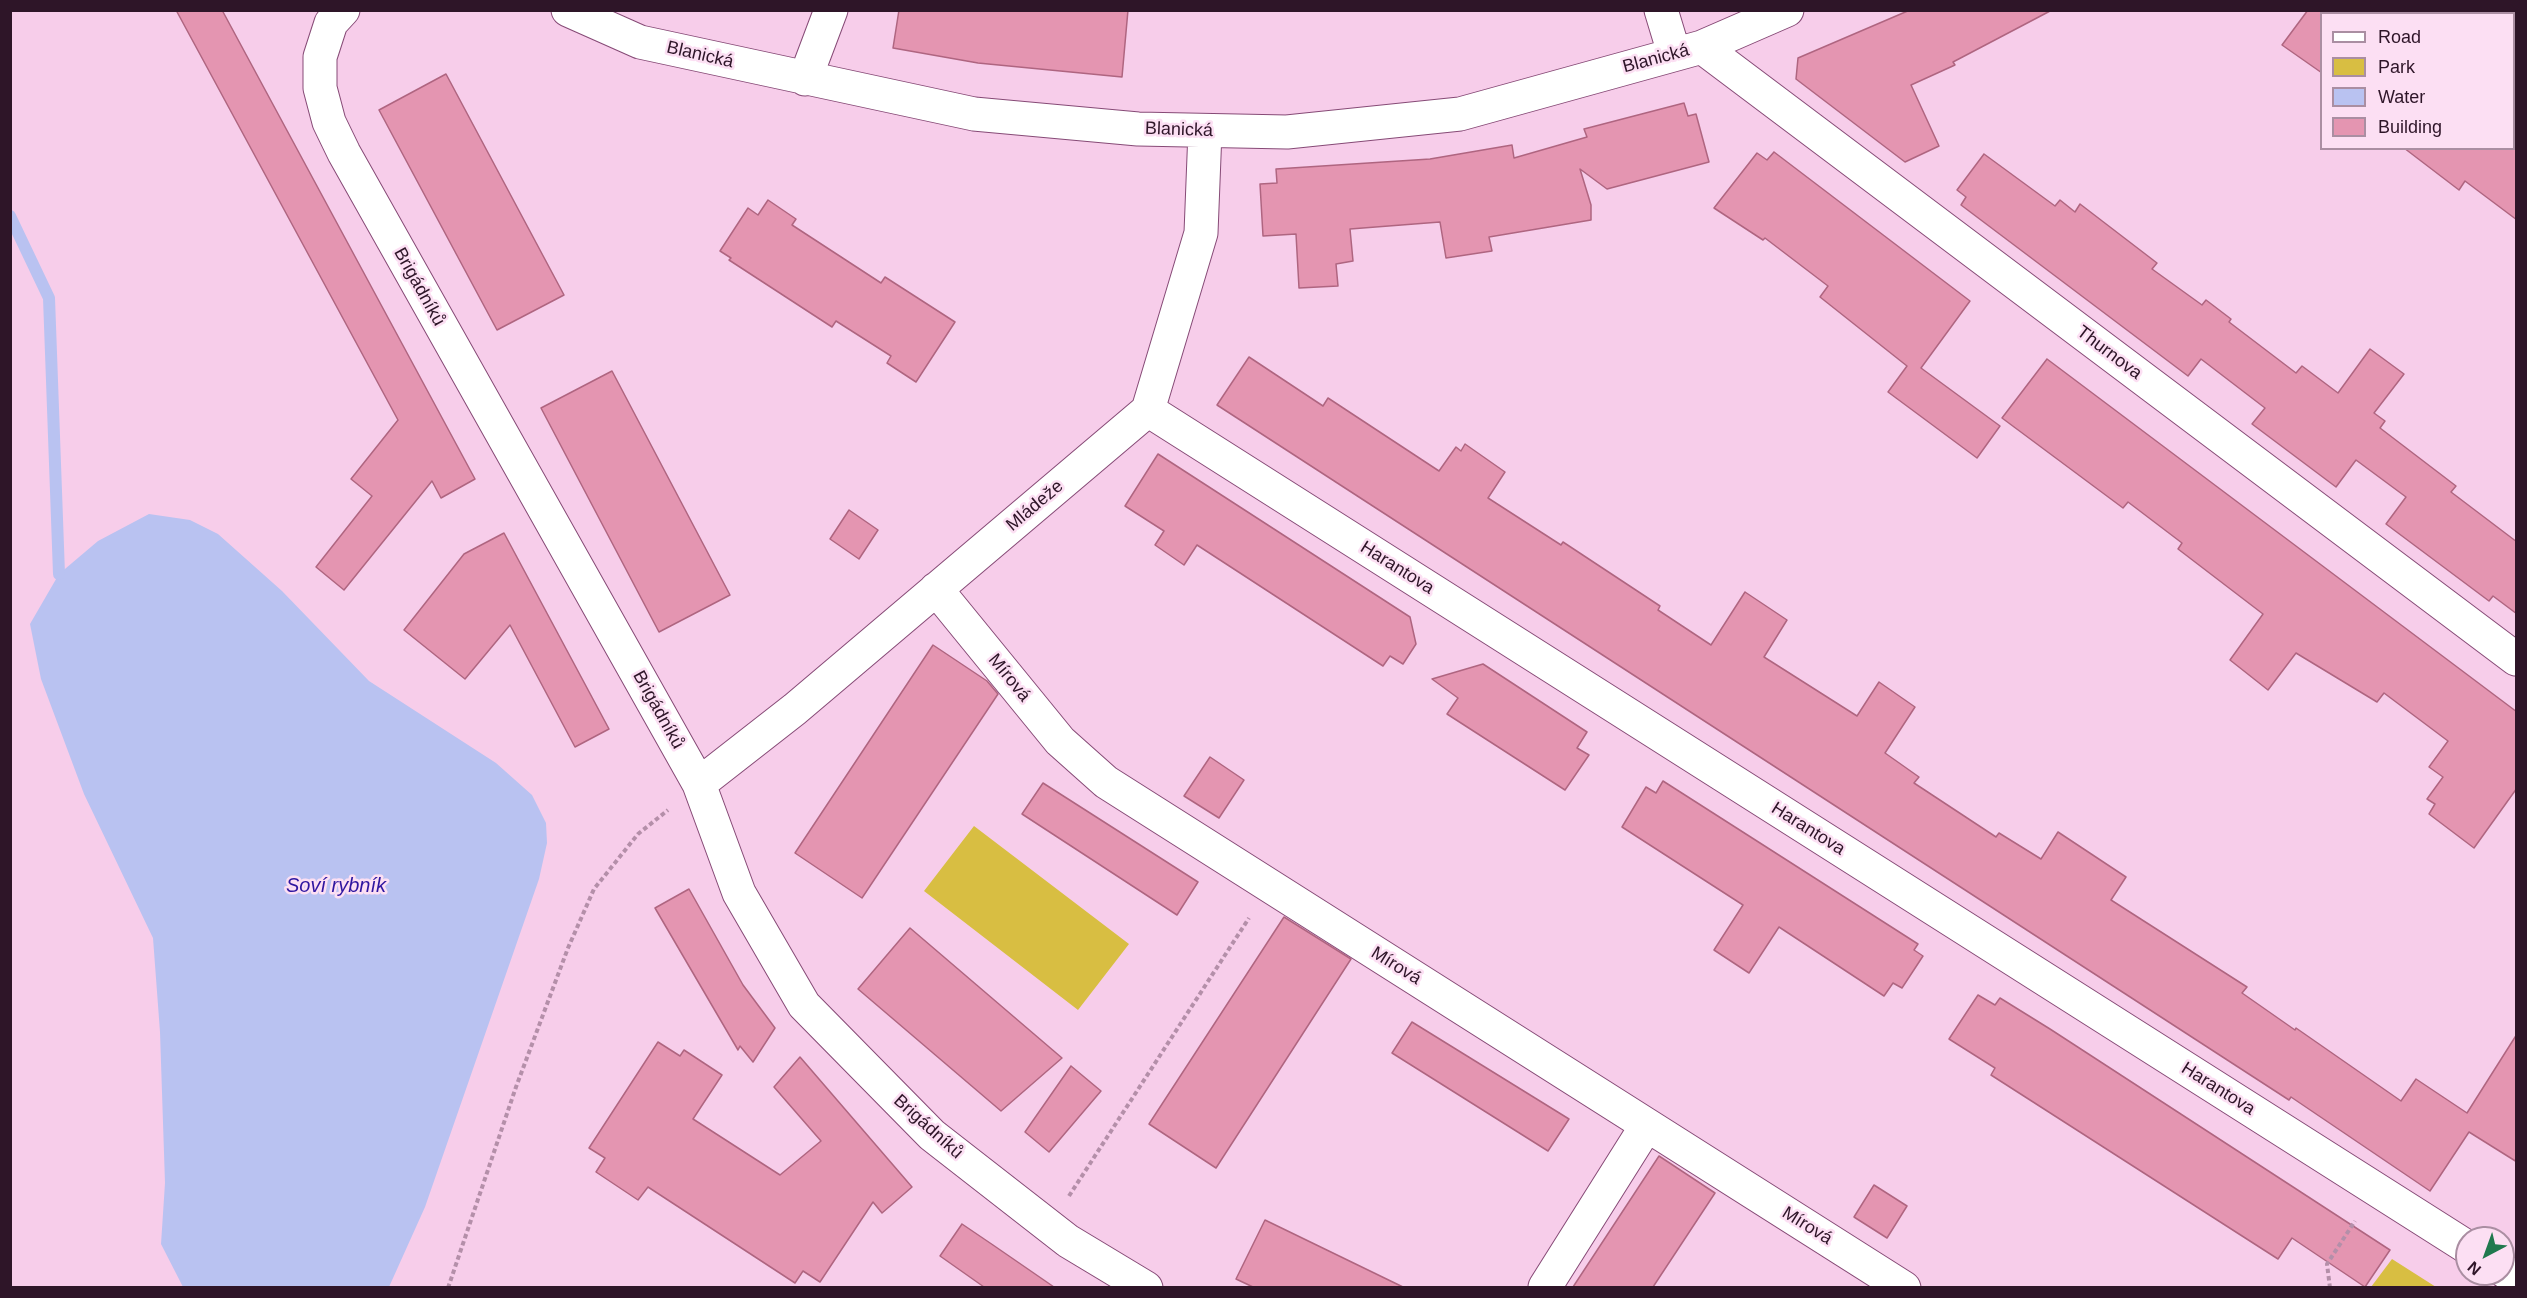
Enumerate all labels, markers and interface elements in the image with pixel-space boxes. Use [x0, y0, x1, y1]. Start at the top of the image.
legend [2320, 12, 2515, 150]
text: Road [2378, 27, 2421, 47]
street label: Blanická [664, 37, 736, 73]
street label: Blanická [1620, 40, 1692, 78]
text: Park [2378, 57, 2415, 77]
text: Water [2378, 87, 2425, 107]
text: Building [2378, 117, 2442, 137]
street label: Blanická [1145, 118, 1213, 142]
street label: Brigádníků [389, 244, 449, 330]
street label: Thurnova [2072, 321, 2146, 385]
street label: Mládeže [1002, 476, 1068, 536]
street label: Harantova [1356, 537, 1438, 599]
street label: Mírová [983, 650, 1035, 706]
street label: Brigádníků [628, 667, 688, 753]
street label: Harantova [1767, 798, 1849, 860]
water label: Soví rybník [286, 874, 386, 898]
street label: Mírová [1367, 942, 1425, 990]
street label: Harantova [2177, 1058, 2259, 1120]
street label: Brigádníků [889, 1090, 967, 1164]
street label: Mírová [1778, 1202, 1836, 1250]
north arrow [2455, 1226, 2515, 1286]
text: N [2464, 1258, 2484, 1279]

